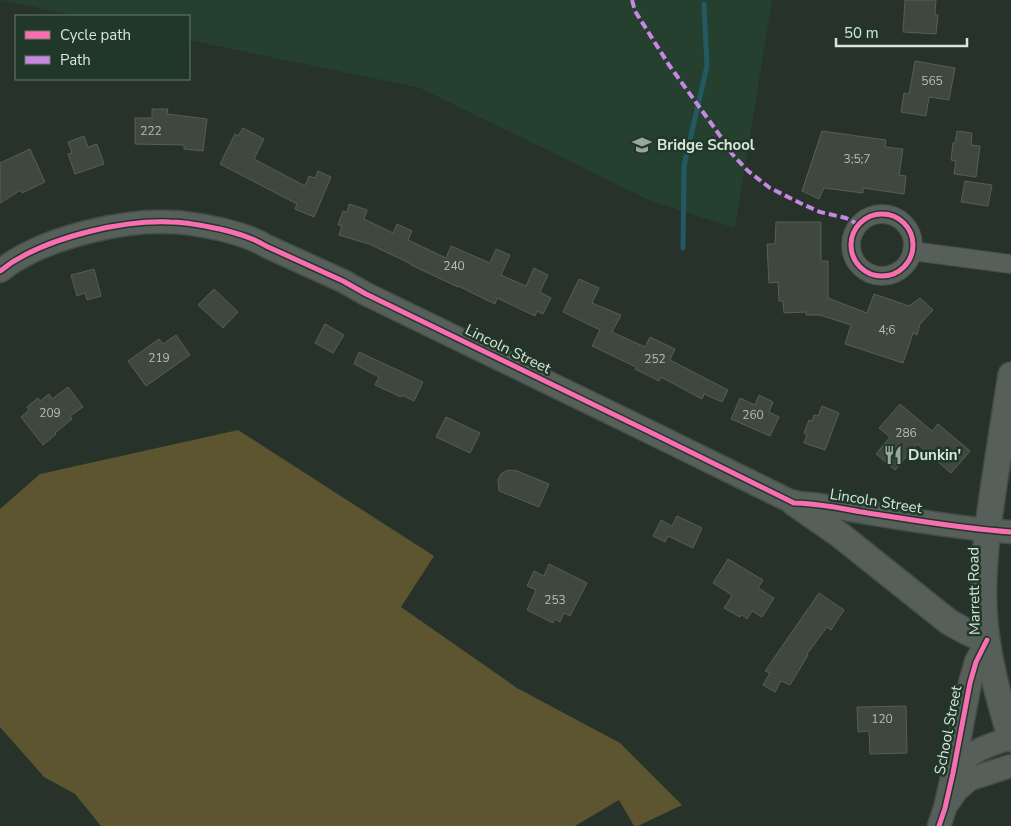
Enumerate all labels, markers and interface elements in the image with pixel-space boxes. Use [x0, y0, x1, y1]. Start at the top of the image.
legend [15, 15, 190, 80]
scale bar [836, 15, 967, 47]
text: 50 m [844, 23, 879, 43]
text: Cycle path [60, 25, 131, 45]
text: Path [60, 50, 91, 70]
house number: 565 [921, 73, 943, 89]
house number: 222 [140, 123, 162, 139]
school or university icon: Bridge School [631, 134, 653, 156]
place label: Bridge School [657, 135, 755, 155]
house number: 3;5;7 [843, 151, 871, 167]
house number: 240 [443, 258, 465, 274]
street label: Lincoln Street [462, 320, 555, 379]
house number: 4;6 [878, 322, 896, 338]
house number: 219 [148, 350, 170, 366]
house number: 252 [644, 351, 666, 367]
house number: 209 [39, 405, 61, 421]
house number: 260 [742, 407, 764, 423]
house number: 286 [895, 425, 917, 441]
restaurant icon: Dunkin' [882, 444, 904, 466]
place label: Dunkin' [908, 445, 961, 465]
street label: Lincoln Street [828, 484, 924, 518]
street label: Marrett Road [963, 547, 985, 635]
house number: 253 [544, 592, 566, 608]
street label: School Street [930, 683, 967, 776]
house number: 120 [871, 711, 893, 727]

